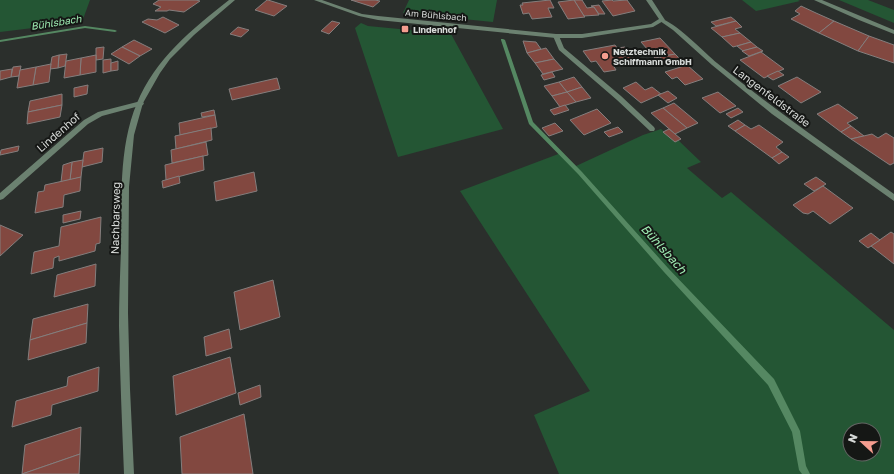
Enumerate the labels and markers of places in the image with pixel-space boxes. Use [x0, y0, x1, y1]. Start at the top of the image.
marker: Lindenhof [400, 24, 410, 34]
place label: Lindenhof [413, 24, 457, 35]
place label: Netztechnik Schiffmann GmbH [613, 46, 692, 67]
marker: Netztechnik Schiffmann GmbH [600, 51, 610, 61]

